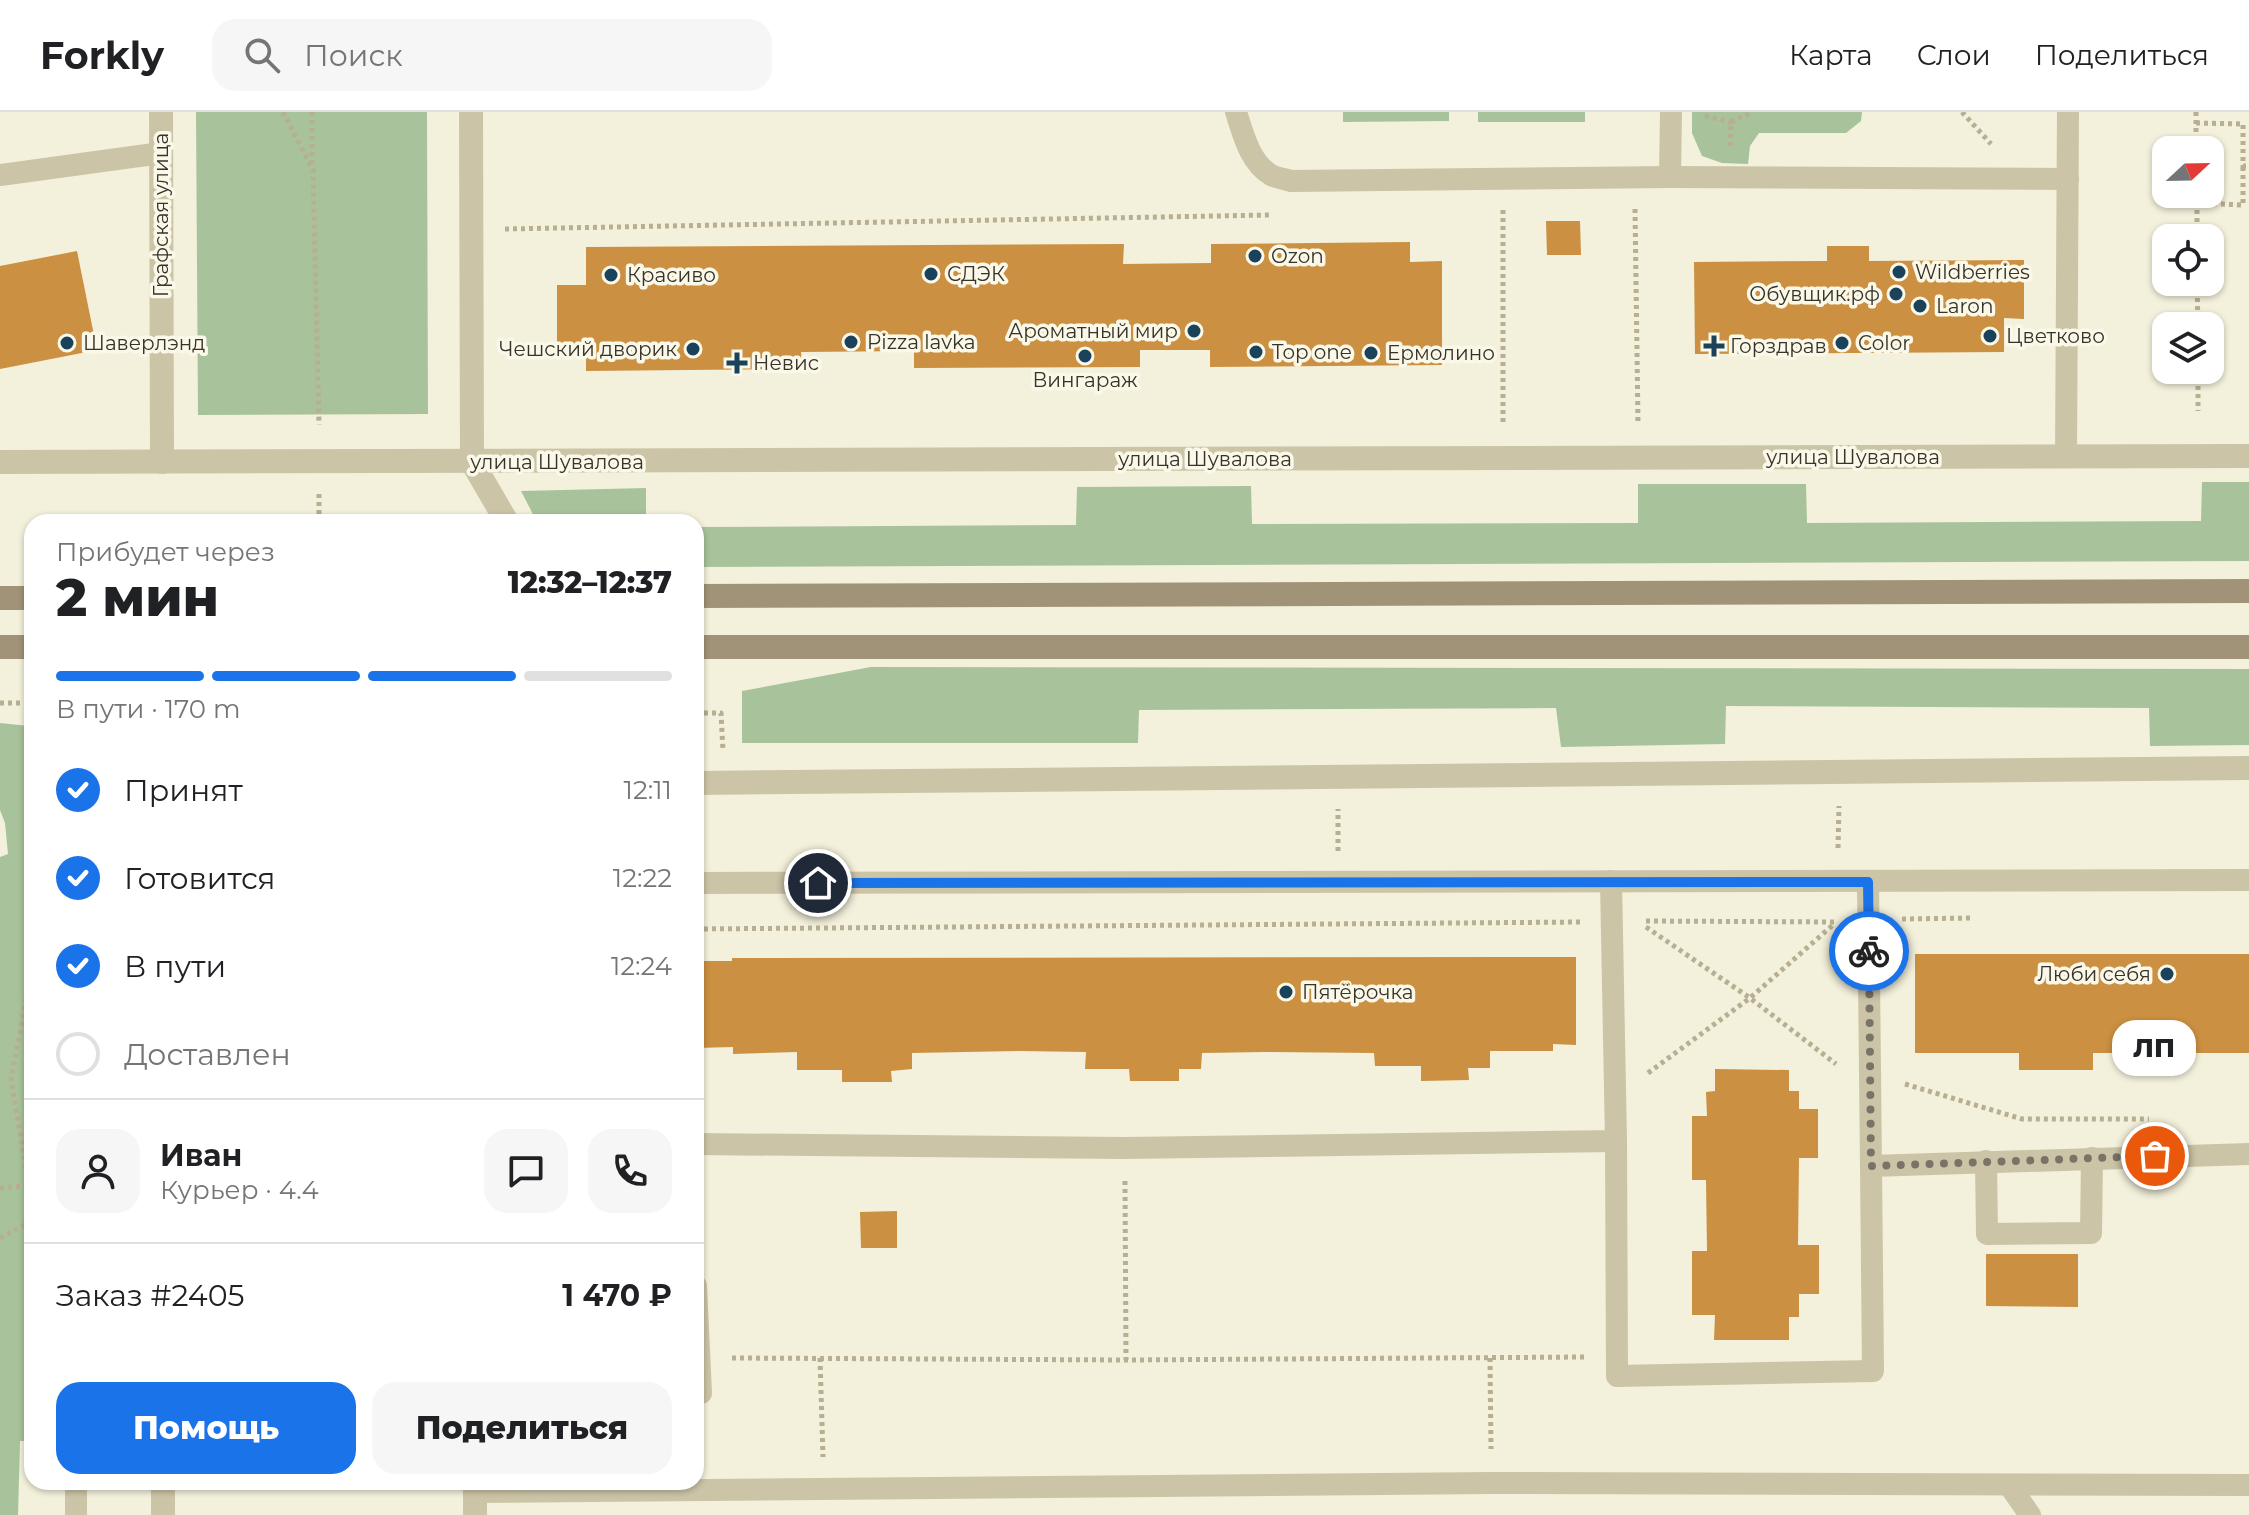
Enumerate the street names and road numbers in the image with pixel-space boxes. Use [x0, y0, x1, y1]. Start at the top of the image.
street label: Графская улица [149, 133, 173, 297]
street label: улица Шувалова [1765, 445, 1940, 469]
street label: улица Шувалова [1117, 447, 1292, 471]
street label: улица Шувалова [469, 450, 644, 474]

